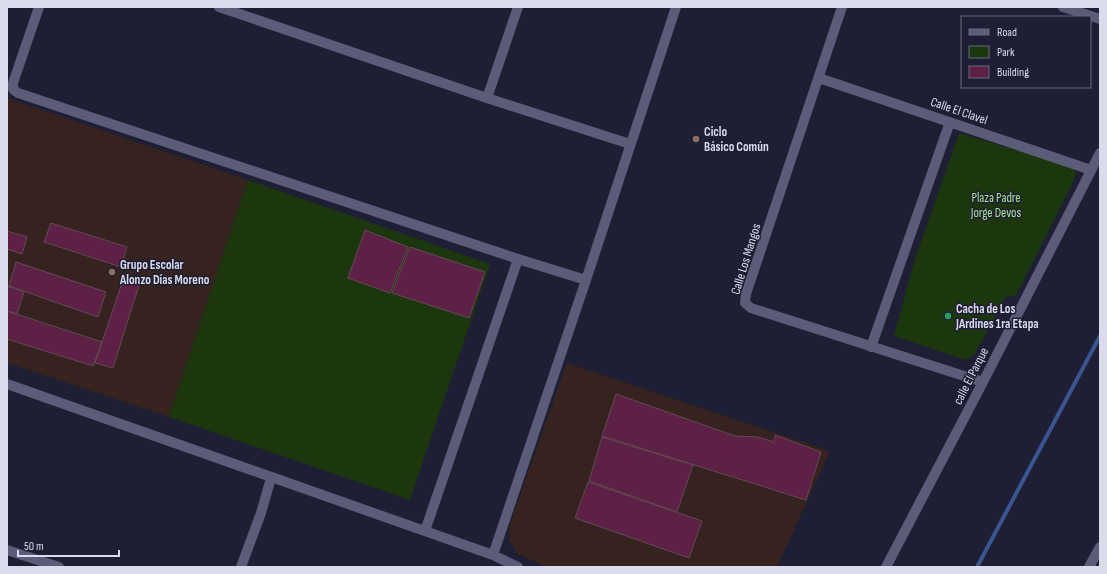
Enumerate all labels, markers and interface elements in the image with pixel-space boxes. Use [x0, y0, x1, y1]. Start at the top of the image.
legend [961, 16, 1091, 88]
text: Road [997, 25, 1017, 40]
text: Park [997, 45, 1015, 60]
text: Building [997, 65, 1029, 80]
street label: Calle El Clavel [928, 94, 990, 128]
place label: Ciclo Básico Común [704, 124, 769, 155]
marker: Ciclo Básico Común [691, 134, 701, 144]
park label: Plaza Padre Jorge Devos [970, 190, 1022, 221]
street label: Calle Los Mangos [728, 221, 764, 296]
place label: Grupo Escolar Alonzo Días Moreno [119, 257, 210, 288]
marker: Grupo Escolar Alonzo Días Moreno [107, 267, 117, 277]
place label: Cacha de Los JArdines 1ra Etapa [955, 301, 1039, 332]
marker: Cacha de Los JArdines 1ra Etapa [943, 311, 953, 321]
street label: calle El Parque [950, 345, 992, 407]
scale bar [18, 532, 119, 558]
text: 50 m [24, 539, 44, 554]

